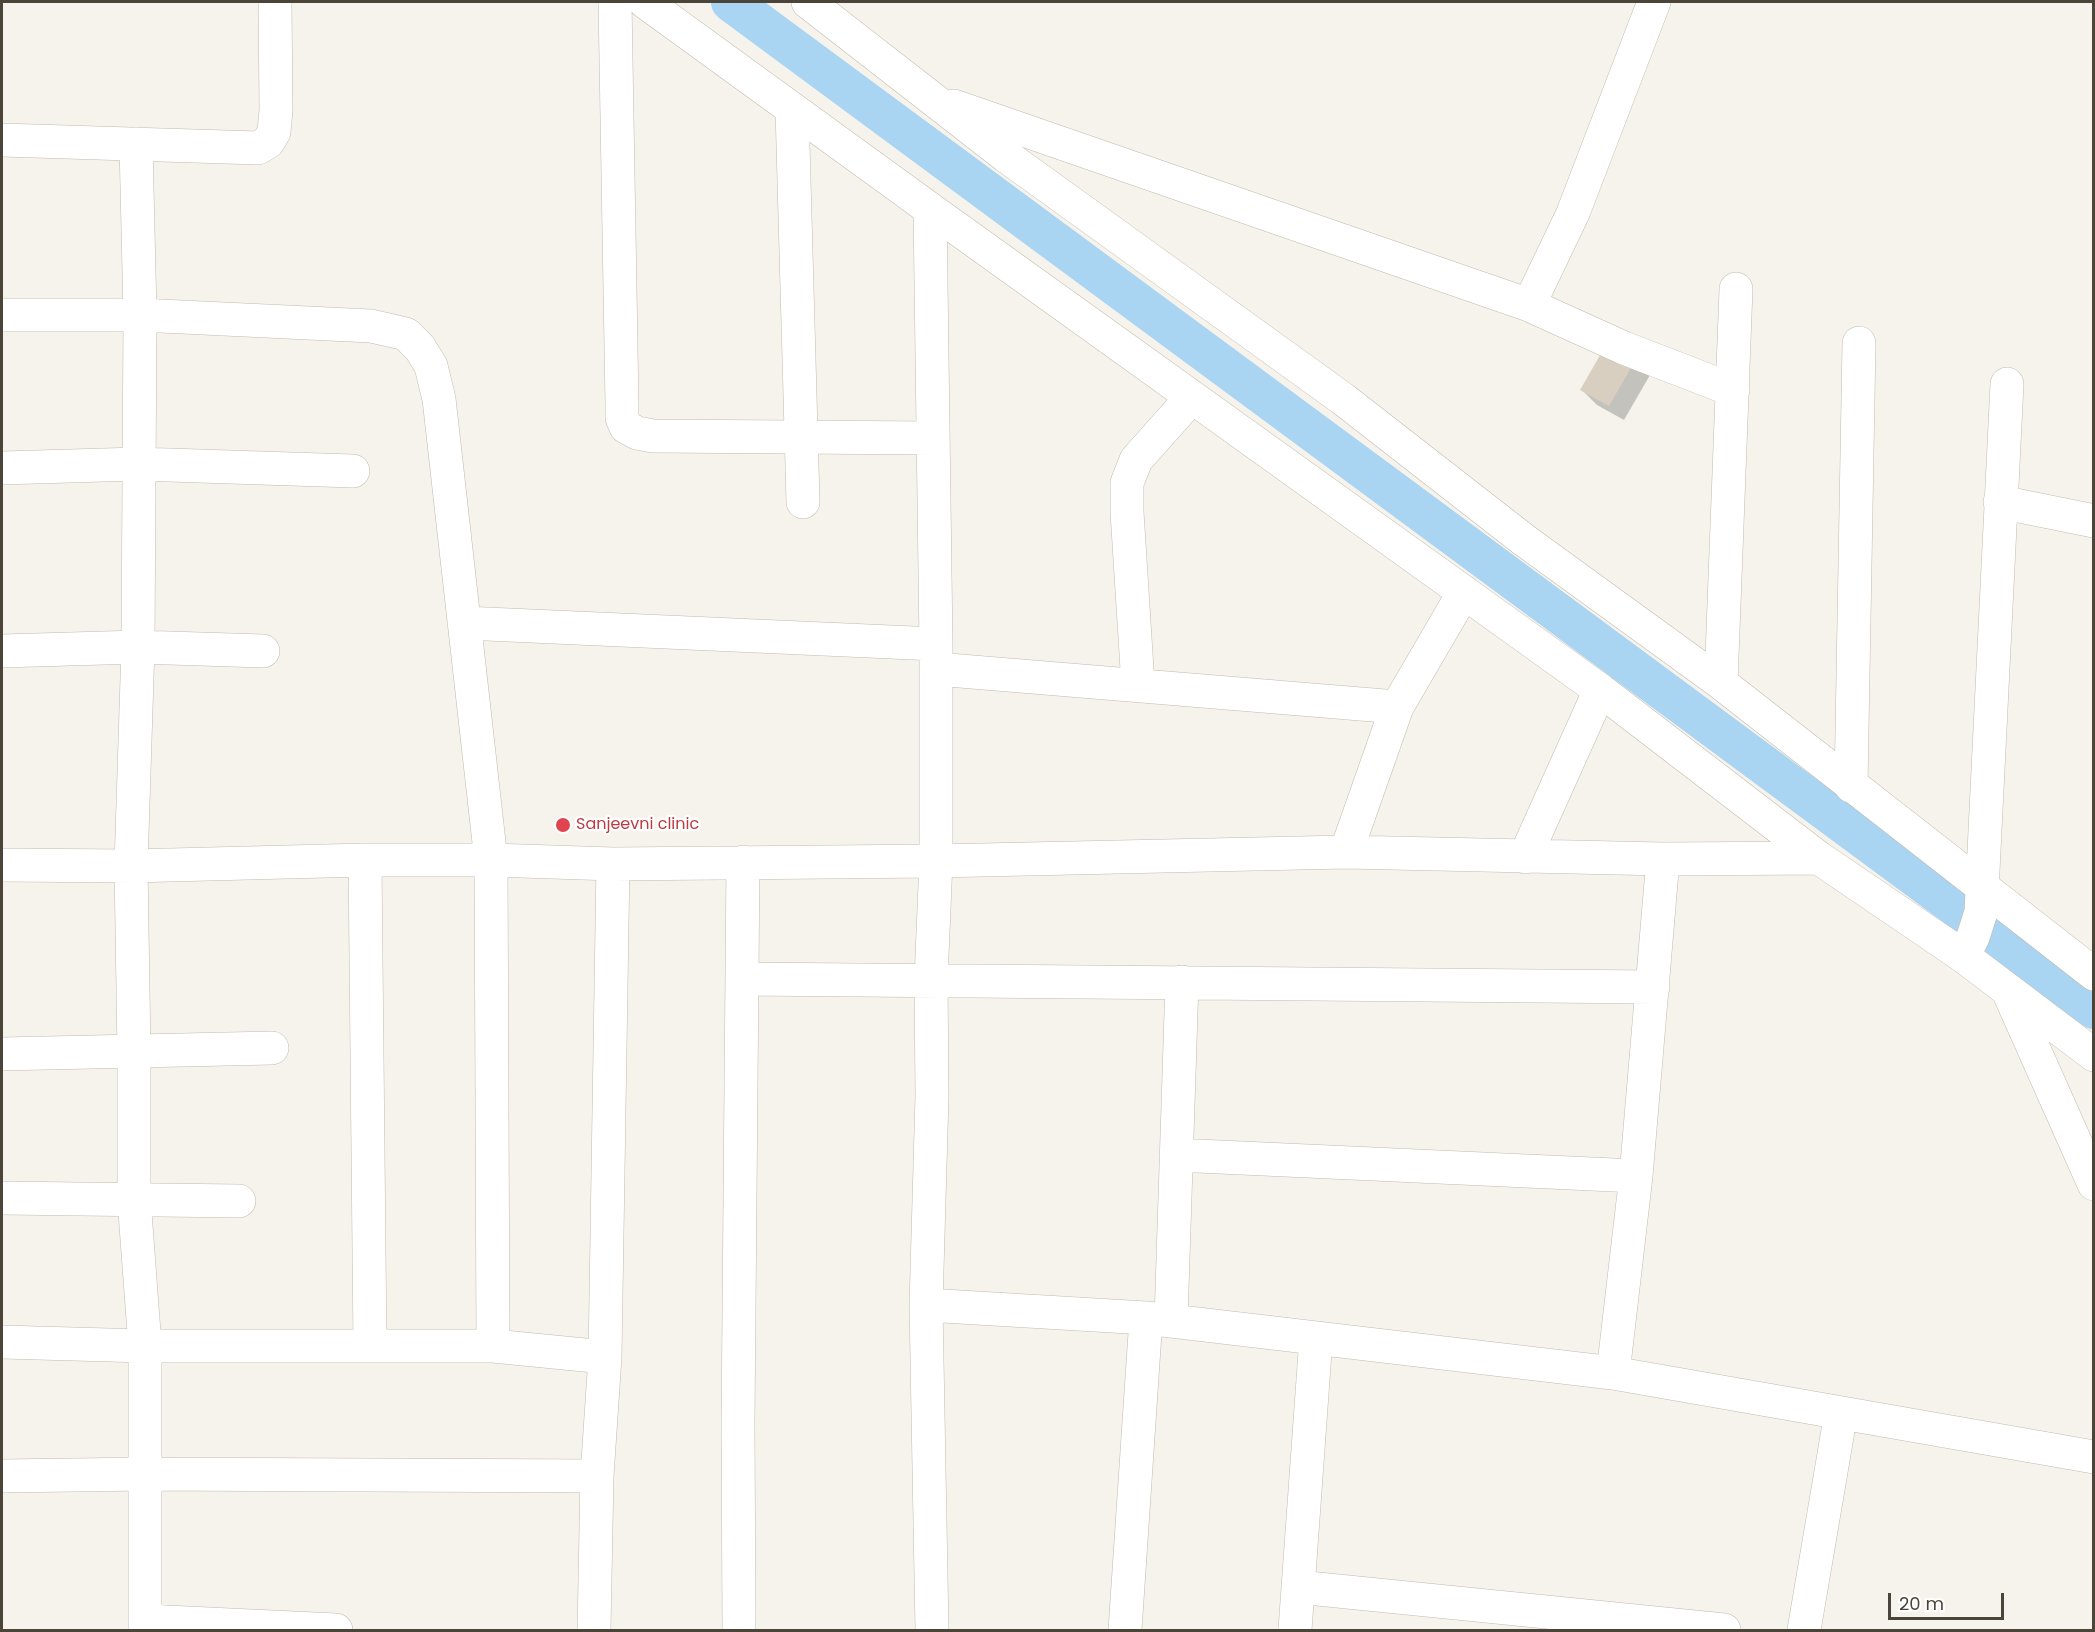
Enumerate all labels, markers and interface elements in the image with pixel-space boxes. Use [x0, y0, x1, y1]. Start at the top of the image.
place label: Sanjeevni clinic [576, 815, 699, 835]
marker: Sanjeevni clinic [554, 816, 572, 834]
scale bar [1891, 1581, 2006, 1619]
text: 20 m [1899, 1591, 1944, 1616]

